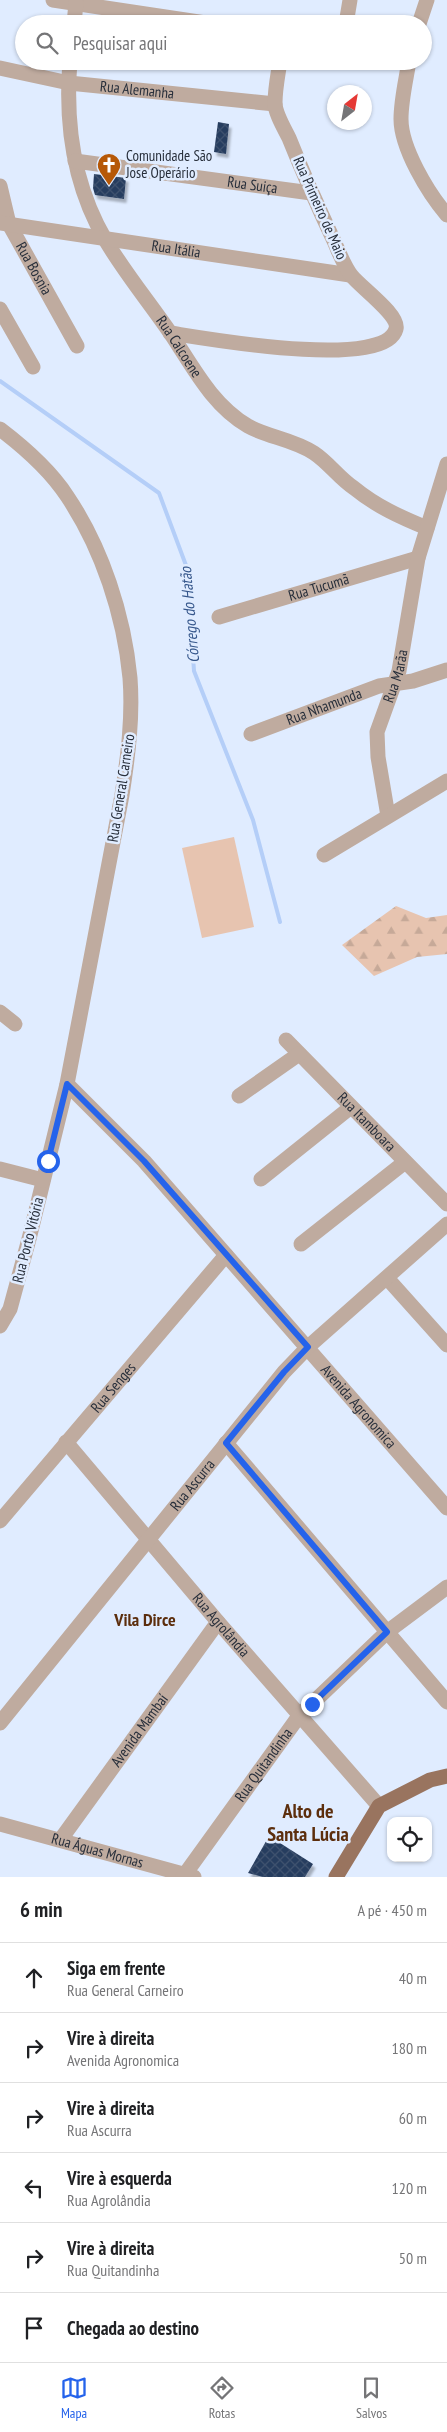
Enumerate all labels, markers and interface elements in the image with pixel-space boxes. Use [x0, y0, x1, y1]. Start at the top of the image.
search box [15, 15, 432, 70]
icon: search [33, 29, 61, 57]
text: Pesquisar aqui [73, 31, 167, 55]
street label: Rua Alemanha [99, 76, 175, 103]
north arrow [327, 85, 372, 130]
place label: Comunidade São Jose Operário [125, 146, 212, 182]
church icon: Comunidade São Jose Operário [96, 152, 122, 186]
street label: Rua Primeiro de Maio [289, 153, 352, 262]
street label: Rua Suiça [226, 172, 279, 197]
street label: Rua Itália [150, 236, 202, 262]
street label: Rua Bosnia [12, 239, 57, 298]
street label: Rua Calcoene [152, 312, 206, 381]
water label: Córrego do Hatão [175, 565, 203, 664]
street label: Rua Tucumã [286, 569, 351, 605]
street label: Rua Marãa [378, 648, 411, 705]
street label: Rua Nhamunda [284, 683, 364, 729]
street label: Rua General Carneiro [103, 732, 138, 843]
street label: Rua Itamboara [334, 1088, 400, 1155]
route start [37, 1150, 60, 1173]
street label: Rua Porto Vitória [8, 1195, 47, 1285]
street label: Rua Senges [86, 1358, 140, 1416]
street label: Avenida Agronomica [317, 1360, 401, 1452]
street label: Rua Ascurra [166, 1455, 219, 1514]
street label: Rua Agrolândia [189, 1589, 254, 1661]
district label: Vila Dirce [113, 1608, 176, 1631]
street label: Avenida Mambaí [106, 1689, 172, 1770]
route end [301, 1693, 324, 1716]
street label: Rua Quitandinha [230, 1724, 296, 1805]
district label: Alto de Santa Lúcia [267, 1798, 349, 1847]
map controls [387, 1817, 432, 1862]
button: locate [387, 1817, 432, 1862]
street label: Rua Águas Mornas [49, 1829, 146, 1872]
text: 6 min [20, 1896, 62, 1923]
text: A pé · 450 m [357, 1900, 427, 1920]
text: Siga em frente [67, 1956, 165, 1980]
icon: ahead [20, 1964, 48, 1992]
text: 40 m [399, 1968, 427, 1988]
text: Rua General Carneiro [67, 1980, 184, 2000]
text: Vire à direita [67, 2026, 154, 2050]
icon: right [20, 2034, 48, 2062]
text: 180 m [392, 2038, 427, 2058]
text: Avenida Agronomica [67, 2050, 179, 2070]
text: Vire à direita [67, 2096, 154, 2120]
icon: right [20, 2104, 48, 2132]
text: 60 m [399, 2108, 427, 2128]
text: Rua Ascurra [67, 2120, 132, 2140]
text: Vire à esquerda [67, 2166, 172, 2190]
icon: left [20, 2174, 48, 2202]
text: 120 m [392, 2178, 427, 2198]
text: Rua Agrolândia [67, 2190, 151, 2210]
text: Vire à direita [67, 2236, 154, 2260]
icon: right [20, 2244, 48, 2272]
text: 50 m [399, 2248, 427, 2268]
text: Rua Quitandinha [67, 2260, 159, 2280]
icon: arrive [20, 2314, 48, 2342]
text: Chegada ao destino [67, 2316, 199, 2340]
tab: Mapa [60, 2374, 88, 2422]
tab: Rotas [208, 2374, 236, 2422]
tab: Salvos [356, 2374, 387, 2422]

